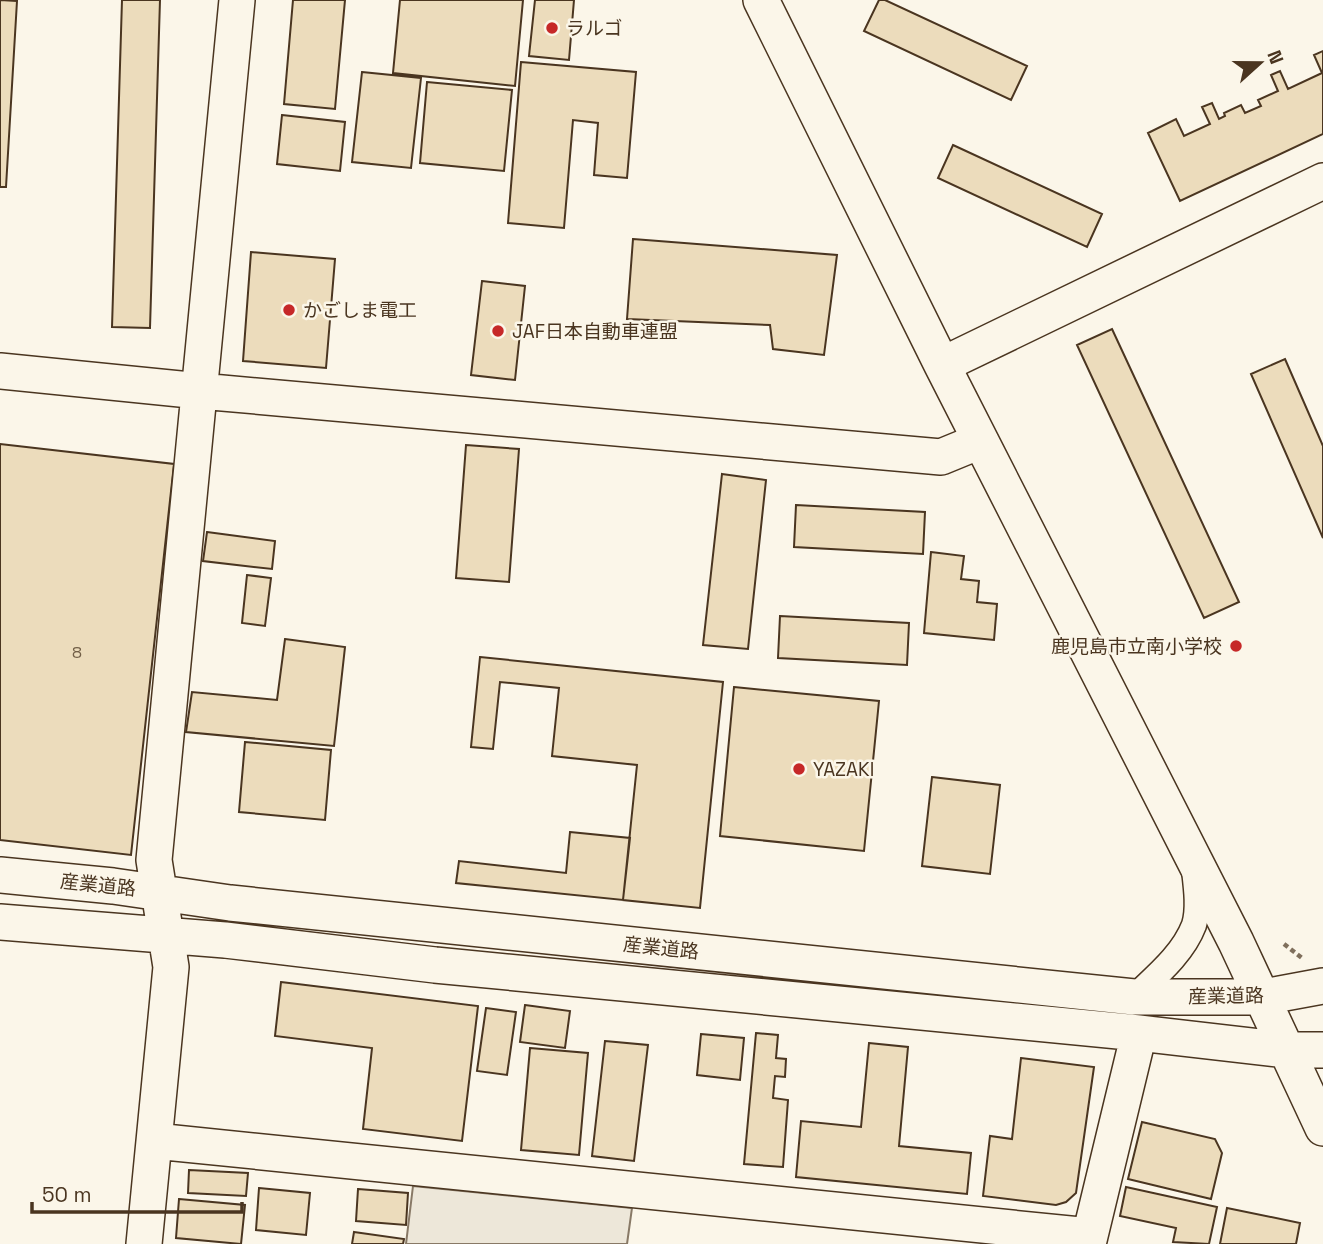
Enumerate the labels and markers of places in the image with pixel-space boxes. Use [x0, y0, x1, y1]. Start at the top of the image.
place label: ラルゴ [566, 16, 623, 41]
marker: ラルゴ [544, 20, 560, 36]
place label: かごしま電工 [303, 298, 417, 323]
marker: かごしま電工 [281, 302, 297, 318]
place label: JAF日本自動車連盟 [512, 319, 678, 344]
marker: JAF日本自動車連盟 [490, 323, 506, 339]
place label: 鹿児島市立南小学校 [1051, 634, 1222, 659]
marker: 鹿児島市立南小学校 [1228, 638, 1244, 654]
place label: YAZAKI [813, 757, 874, 782]
marker: YAZAKI [791, 761, 807, 777]

